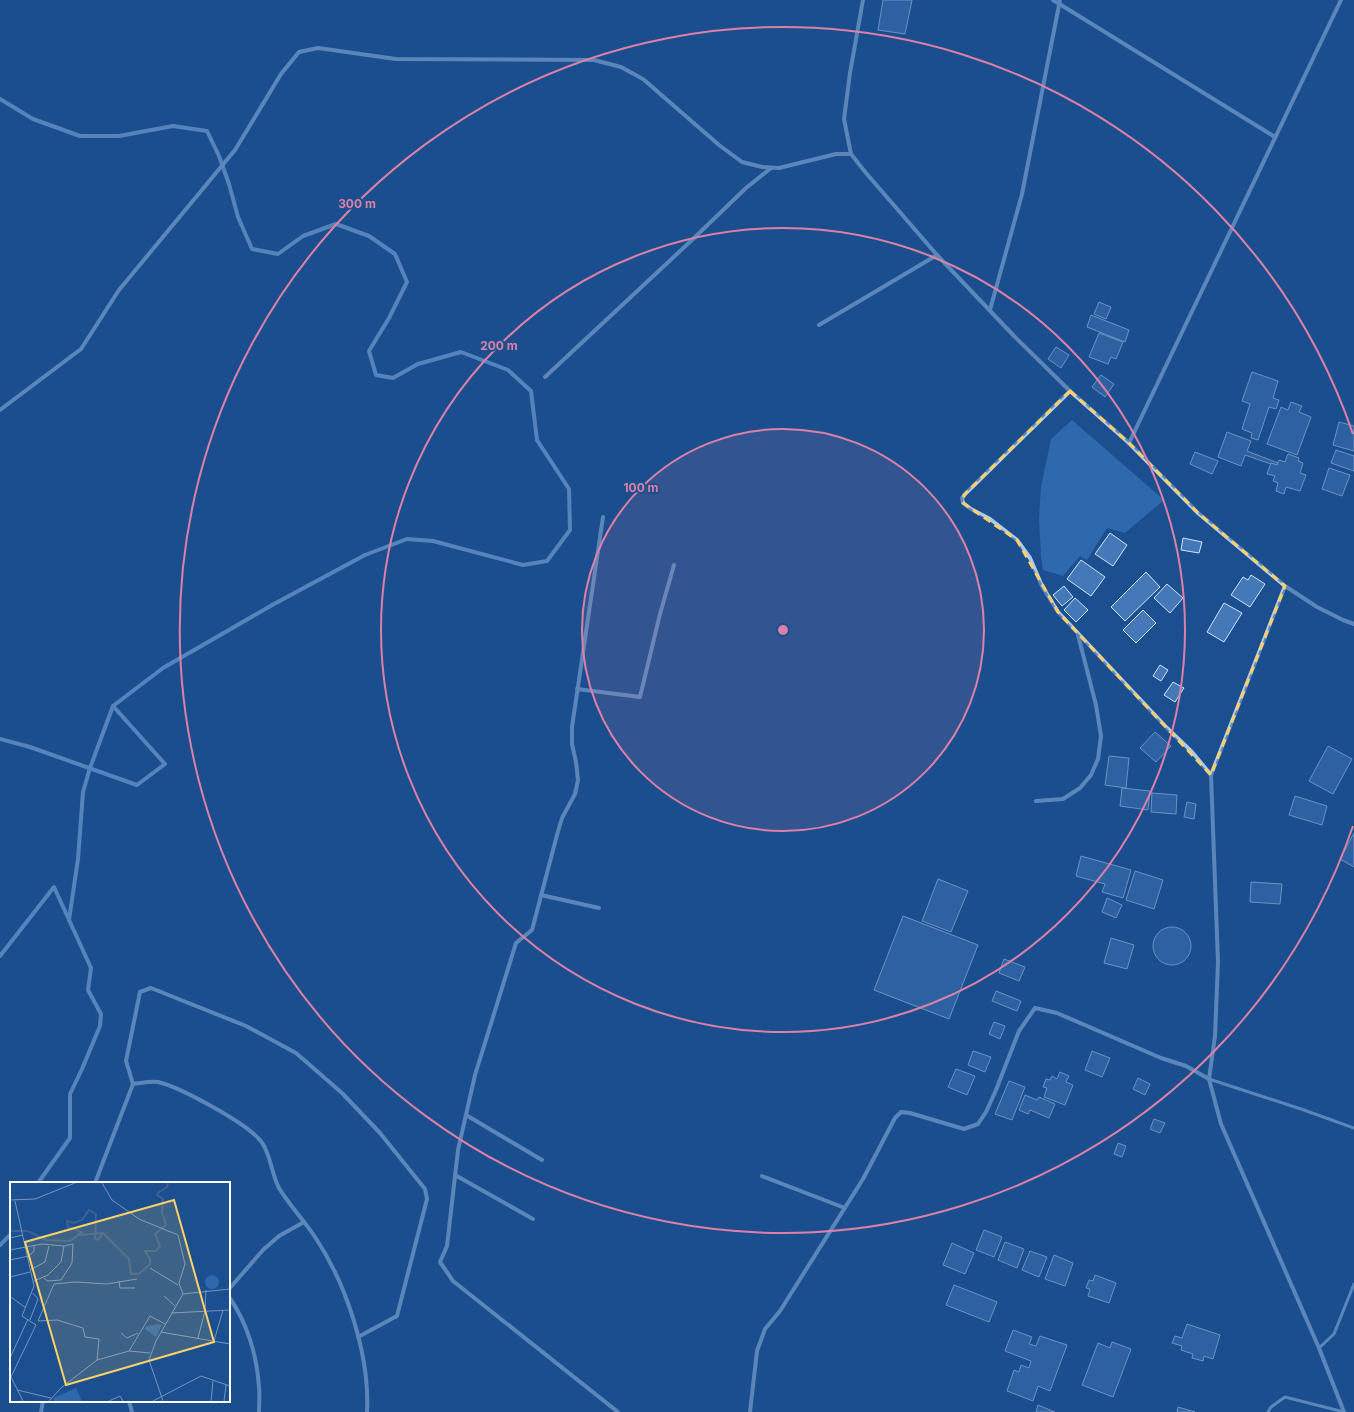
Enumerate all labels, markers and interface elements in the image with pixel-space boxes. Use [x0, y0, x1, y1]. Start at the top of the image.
text: 300 m [338, 196, 376, 211]
text: 200 m [480, 338, 518, 353]
text: 100 m [623, 480, 659, 495]
centre of rings [776, 623, 790, 637]
inset map [10, 1182, 230, 1402]

